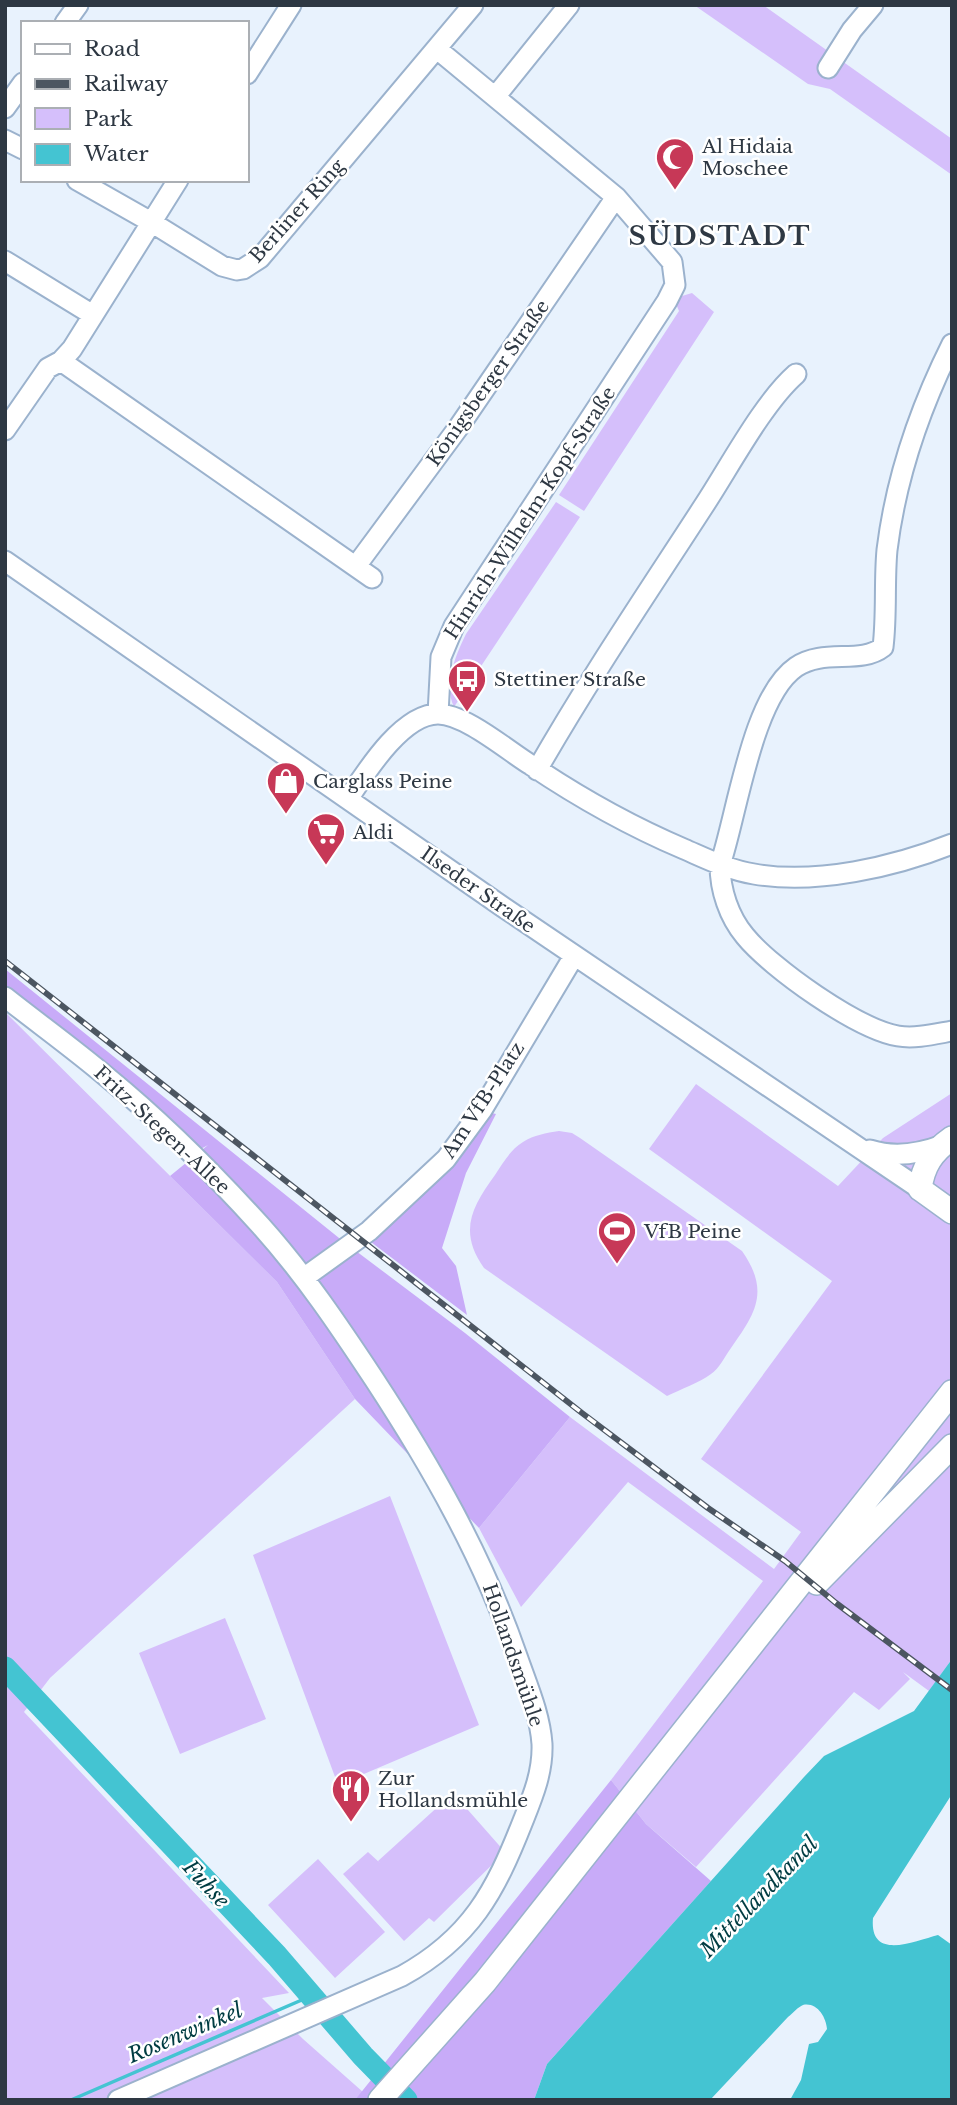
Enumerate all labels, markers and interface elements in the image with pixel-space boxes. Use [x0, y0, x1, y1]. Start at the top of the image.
legend [21, 21, 248, 182]
text: Road [84, 36, 140, 62]
text: Railway [84, 71, 169, 97]
text: Park [84, 106, 133, 132]
place label: Al Hidaia Moschee [701, 135, 793, 180]
mosque icon: Al Hidaia Moschee [654, 136, 696, 191]
text: Water [83, 141, 148, 167]
street label: Berliner Ring [245, 154, 350, 267]
district label: SÜDSTADT [629, 220, 811, 252]
street label: Königsberger Straße [422, 295, 554, 471]
street label: Hinrich-Wilhelm-Kopf-Straße [440, 382, 620, 644]
bus stop icon: Stettiner Straße [446, 658, 488, 713]
place label: Stettiner Straße [494, 668, 646, 691]
shop icon: Carglass Peine [265, 760, 307, 815]
place label: Carglass Peine [313, 770, 452, 793]
supermarket icon: Aldi [305, 811, 347, 866]
place label: Aldi [352, 821, 394, 844]
street label: Ilseder Straße [416, 842, 540, 938]
street label: Am VfB-Platz [436, 1038, 529, 1163]
street label: Fritz-Stegen-Allee [89, 1061, 235, 1199]
sports icon: VfB Peine [596, 1210, 638, 1265]
place label: VfB Peine [643, 1220, 741, 1243]
street label: Hollandsmühle [478, 1580, 548, 1730]
place label: Zur Hollandsmühle [378, 1767, 528, 1812]
restaurant icon: Zur Hollandsmühle [330, 1768, 372, 1823]
water label: Mittellandkanal [694, 1831, 824, 1964]
water label: Fuhse [177, 1854, 235, 1914]
water label: Rosenwinkel [123, 1997, 247, 2069]

